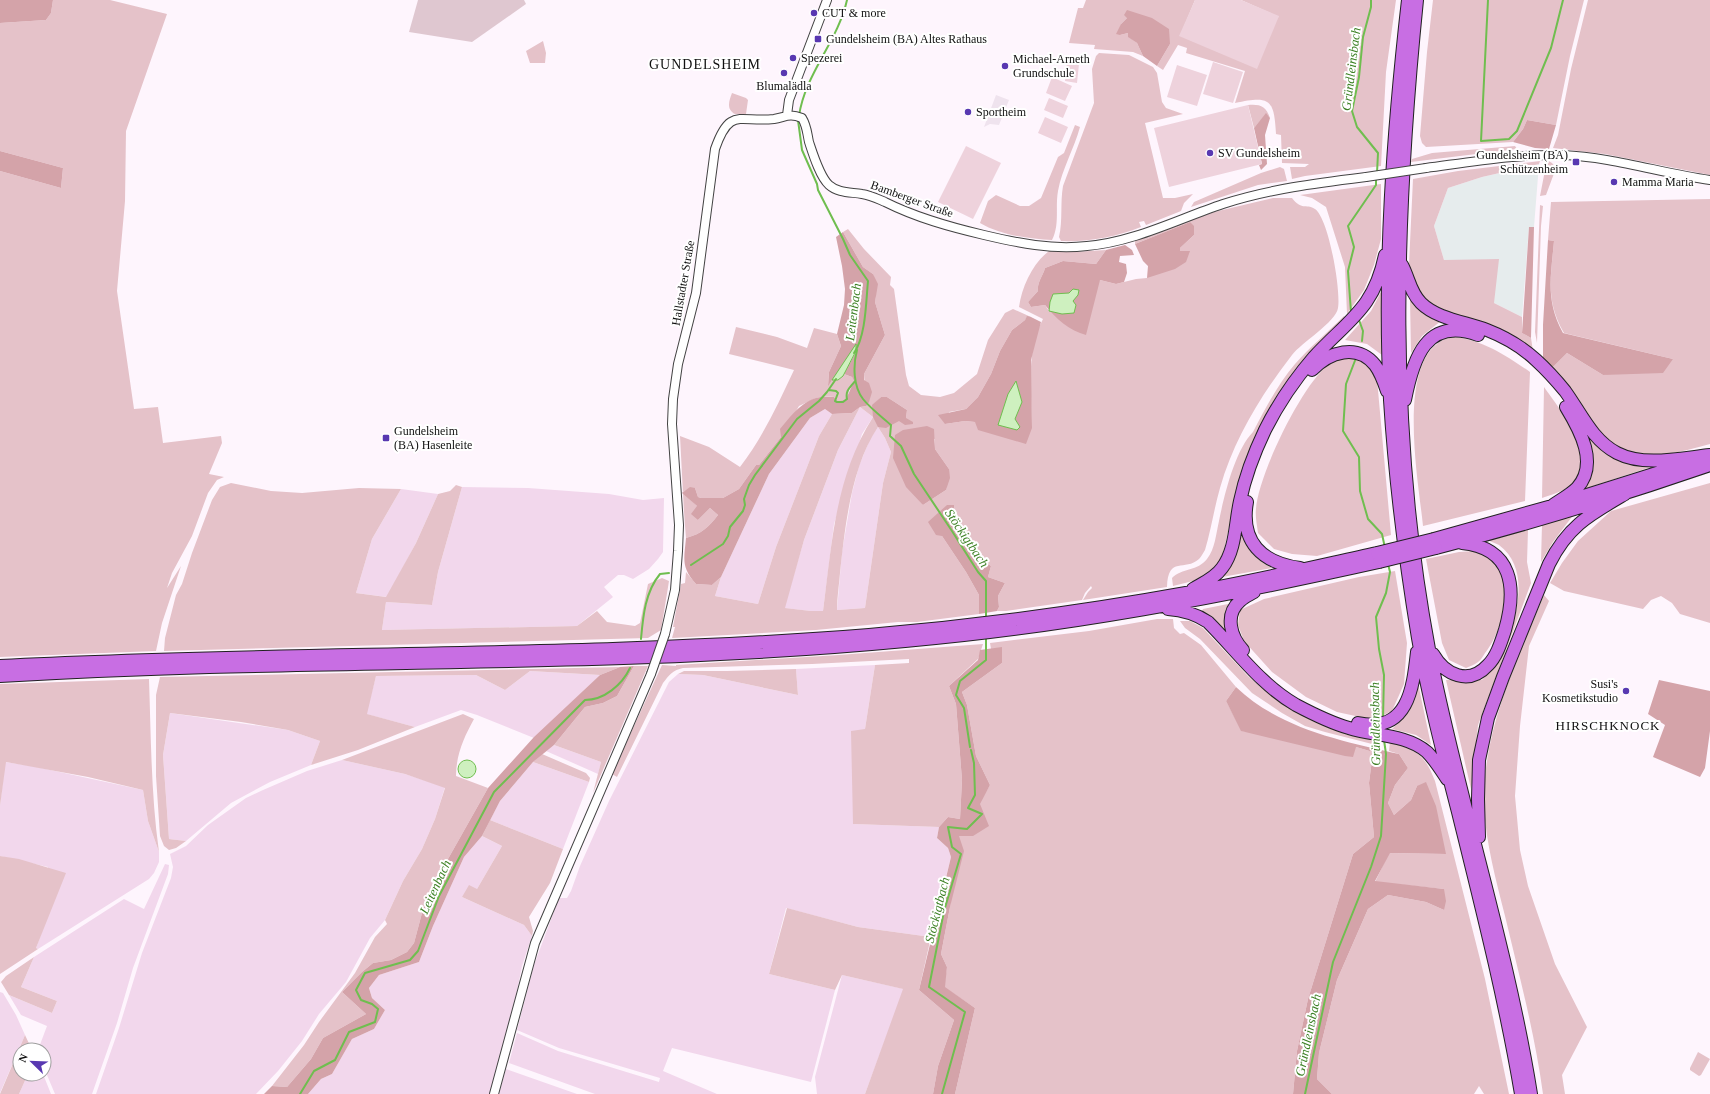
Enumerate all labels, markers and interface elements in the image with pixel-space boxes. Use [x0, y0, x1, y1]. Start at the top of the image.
place label: CUT & more [822, 6, 886, 20]
marker: CUT & more [809, 8, 819, 18]
water label: Gründleinsbach [1338, 27, 1364, 111]
place label: Gundelsheim (BA) Altes Rathaus [826, 32, 987, 46]
marker: Gundelsheim (BA) Altes Rathaus [813, 34, 823, 44]
place label: Spezerei [801, 51, 843, 65]
place label: Michael-Arneth Grundschule [1013, 52, 1090, 80]
marker: Spezerei [788, 53, 798, 63]
district label: GUNDELSHEIM [649, 57, 761, 72]
marker: Michael-Arneth Grundschule [1000, 61, 1010, 71]
marker: Blumalädla [779, 68, 789, 78]
place label: Blumalädla [756, 79, 812, 93]
place label: Sportheim [976, 105, 1027, 119]
marker: Sportheim [963, 107, 973, 117]
place label: SV Gundelsheim [1218, 146, 1301, 160]
marker: SV Gundelsheim [1205, 148, 1215, 158]
place label: Gundelsheim (BA) Schützenheim [1476, 148, 1569, 176]
marker: Gundelsheim (BA) Schützenheim [1571, 157, 1581, 167]
place label: Mamma Maria [1622, 175, 1694, 189]
marker: Mamma Maria [1609, 177, 1619, 187]
street label: Bamberger Straße [869, 178, 955, 220]
street label: Hallstadter Straße [669, 239, 697, 327]
water label: Leitenbach [842, 282, 864, 343]
place label: Gundelsheim (BA) Hasenleite [394, 424, 472, 452]
marker: Gundelsheim (BA) Hasenleite [381, 433, 391, 443]
water label: Stöckigtbach [942, 506, 992, 570]
place label: Susi's Kosmetikstudio [1542, 677, 1618, 705]
water label: Gründleinsbach [1367, 682, 1383, 766]
marker: Susi's Kosmetikstudio [1621, 686, 1631, 696]
district label: HIRSCHKNOCK [1556, 718, 1660, 733]
water label: Leitenbach [416, 858, 454, 917]
water label: Stöckigtbach [922, 876, 952, 944]
water label: Gründleinsbach [1292, 992, 1324, 1078]
north arrow [12, 1042, 52, 1082]
text: N [16, 1052, 30, 1064]

